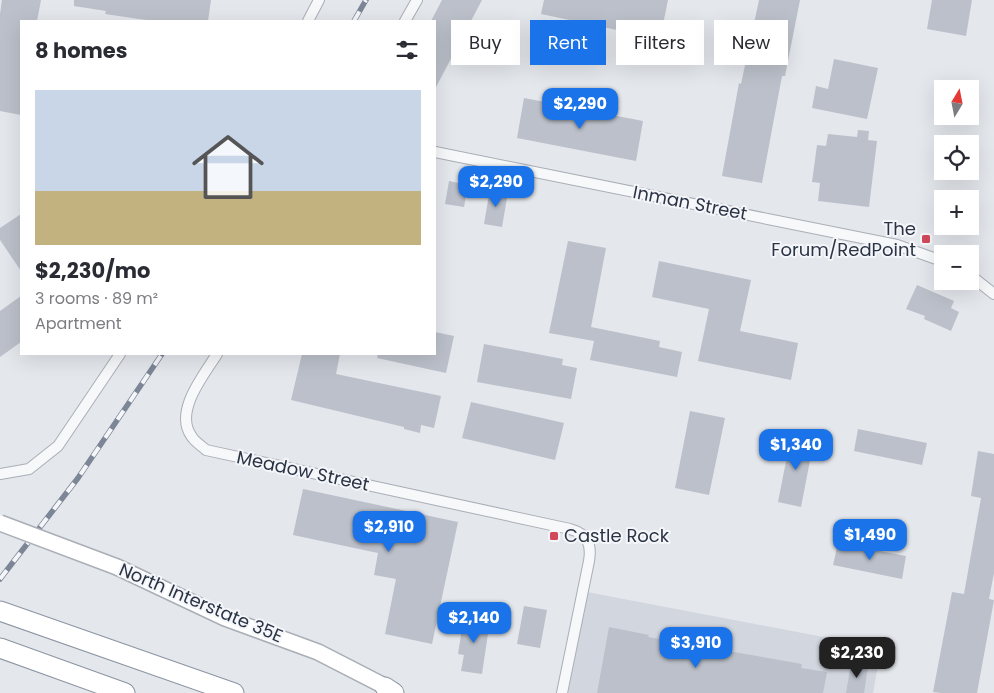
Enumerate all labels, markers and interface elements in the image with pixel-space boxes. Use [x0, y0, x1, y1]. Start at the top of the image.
chip: Buy [451, 20, 520, 65]
chip: Rent [530, 20, 606, 65]
chip: Filters [616, 20, 704, 65]
chip: New [714, 20, 788, 65]
text: 8 homes [35, 36, 127, 65]
icon: filters [393, 36, 421, 64]
north arrow [934, 80, 979, 125]
map controls [934, 80, 979, 290]
pin: $2,290 [539, 88, 621, 130]
text: $2,290 [553, 92, 607, 115]
icon: home [183, 122, 273, 212]
button: locate [934, 135, 979, 180]
pin: $2,290 [455, 166, 537, 208]
text: $2,290 [469, 170, 523, 193]
street label: Inman Street [631, 179, 749, 226]
button: + [934, 190, 979, 235]
place label: The Forum/RedPoint [771, 216, 916, 262]
marker: The Forum/RedPoint [920, 233, 932, 245]
button: − [934, 245, 979, 290]
text: $2,230/mo [35, 256, 150, 285]
text: 3 rooms · 89 m² [35, 287, 158, 310]
text: Apartment [35, 312, 122, 335]
pin: $1,340 [755, 428, 837, 471]
text: $1,340 [770, 433, 822, 456]
street label: Meadow Street [235, 444, 372, 497]
pin: $2,910 [348, 510, 430, 553]
text: $2,910 [364, 515, 414, 538]
pin: $1,490 [829, 518, 911, 561]
place label: Castle Rock [564, 523, 670, 548]
text: $1,490 [844, 523, 896, 546]
marker: Castle Rock [548, 530, 560, 542]
street label: North Interstate 35E [115, 557, 287, 648]
pin: $2,140 [433, 602, 515, 644]
text: $2,140 [448, 606, 500, 629]
pin: $3,910 [655, 626, 737, 669]
text: $3,910 [670, 631, 722, 654]
pin: $2,230 [816, 636, 898, 679]
text: $2,230 [830, 641, 884, 664]

